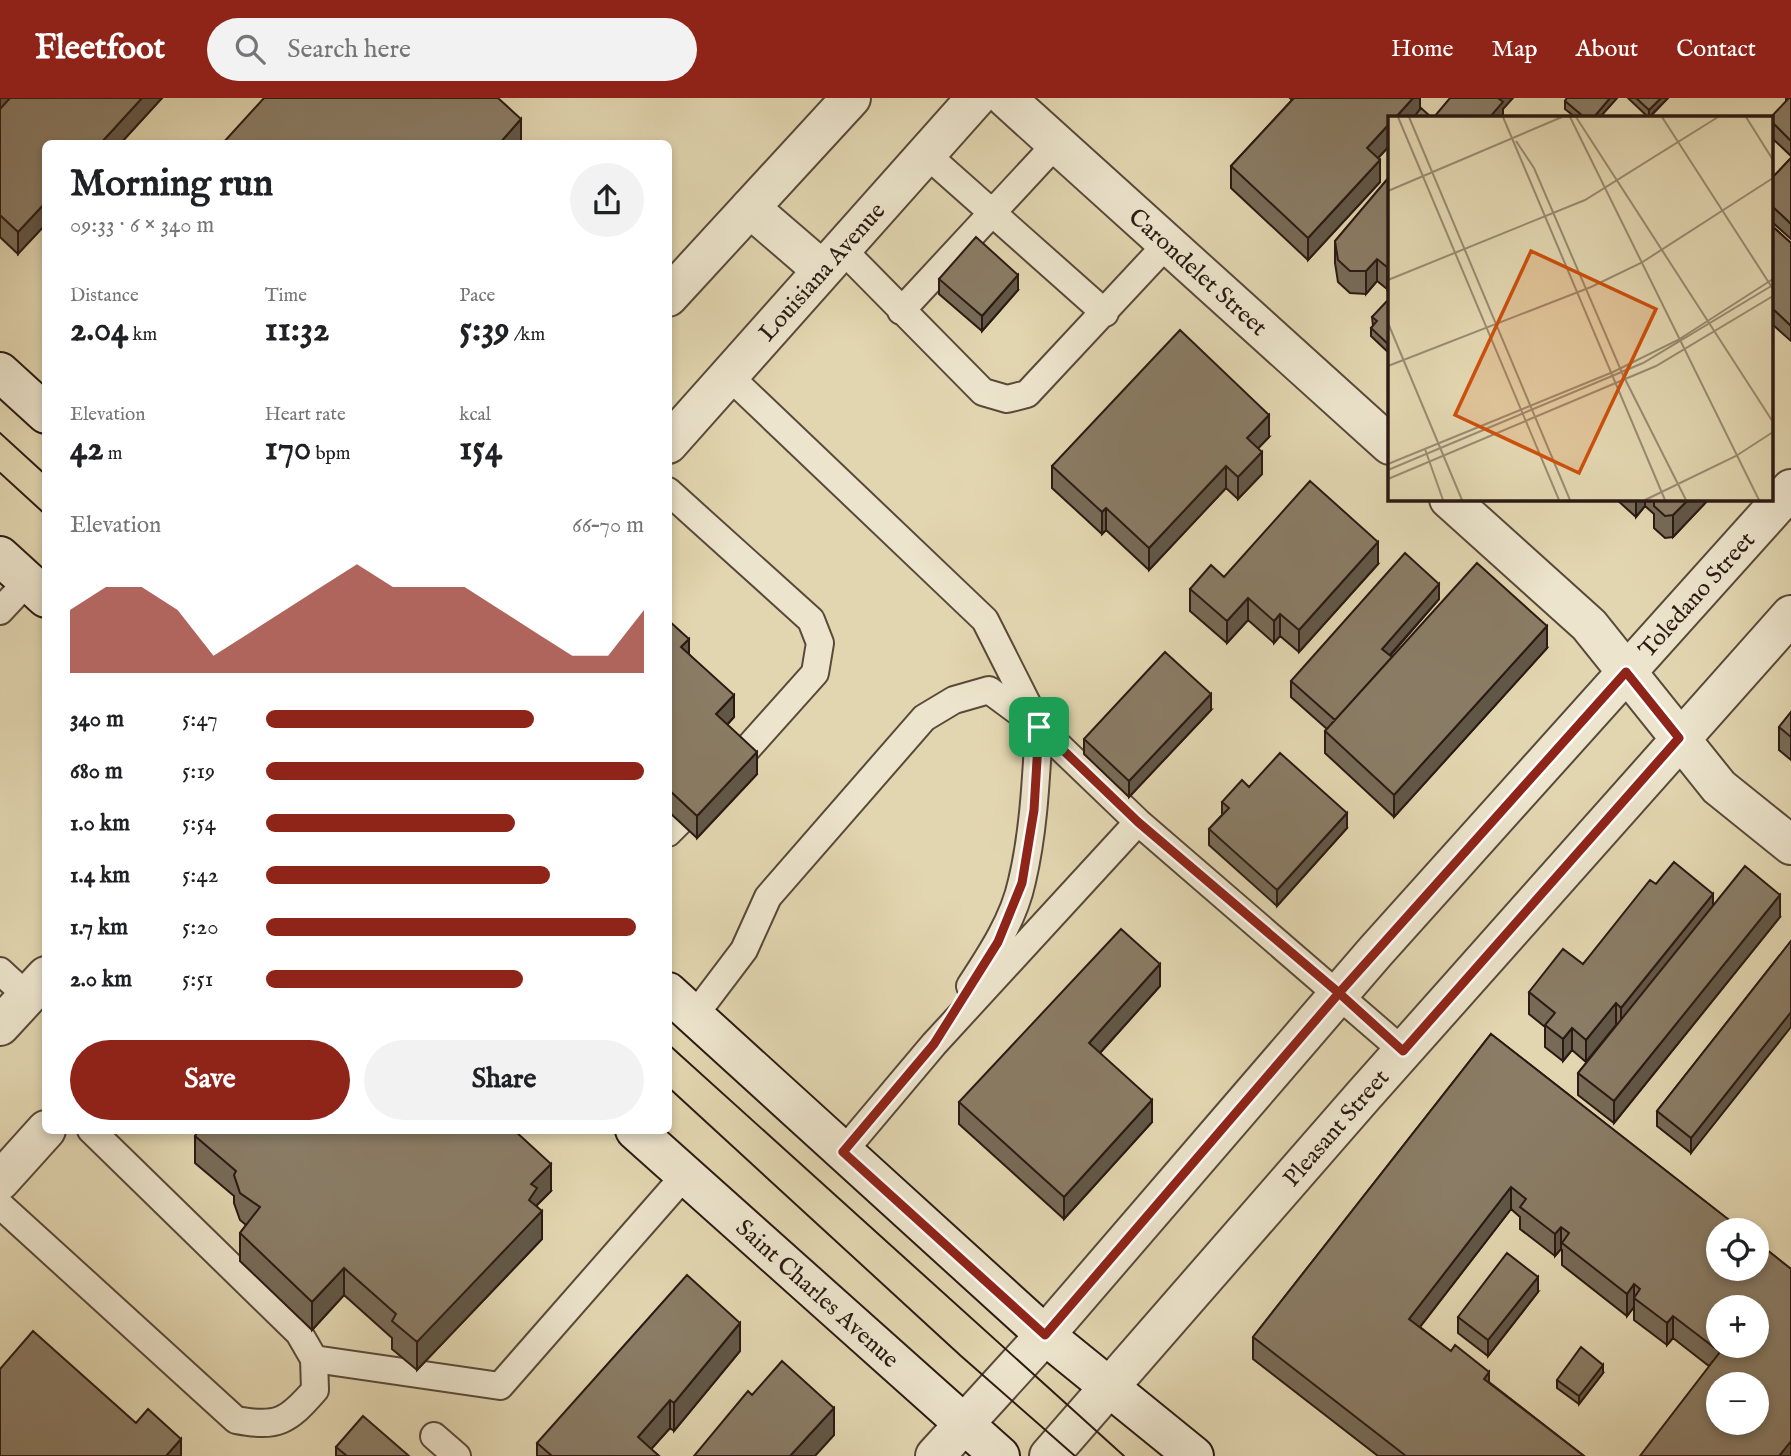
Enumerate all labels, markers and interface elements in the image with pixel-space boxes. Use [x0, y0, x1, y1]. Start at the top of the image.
search box [207, 18, 697, 81]
text: Fleetfoot [35, 28, 165, 70]
icon: search [231, 30, 269, 68]
text: Search here [287, 33, 411, 66]
text: Home [1391, 34, 1454, 65]
text: Map [1492, 34, 1538, 65]
text: About [1576, 34, 1638, 65]
text: Contact [1676, 34, 1756, 65]
inset map [1388, 116, 1774, 500]
text: Morning run [70, 161, 273, 209]
button: share [570, 163, 644, 237]
street label: Louisiana Avenue [753, 196, 893, 349]
street label: Carondelet Street [1121, 202, 1273, 343]
text: 09:33 · 6 × 340 m [70, 211, 214, 240]
text: Distance [70, 284, 139, 308]
text: Time [265, 284, 307, 308]
text: Pace [459, 284, 495, 308]
text: 2.04 [70, 308, 128, 353]
text: 11:32 [265, 308, 329, 353]
text: 5:39 [459, 308, 510, 353]
text: km [128, 323, 157, 347]
text: /km [510, 323, 545, 347]
text: Elevation [70, 403, 145, 427]
text: Heart rate [265, 403, 346, 427]
text: kcal [459, 403, 491, 427]
text: 42 [70, 427, 104, 472]
text: 170 [265, 427, 311, 472]
text: 154 [459, 427, 502, 472]
text: m [104, 442, 122, 466]
text: bpm [311, 442, 351, 466]
text: Elevation [70, 511, 161, 540]
text: 66–70 m [572, 511, 644, 540]
street label: Toledano Street [1633, 526, 1762, 665]
pin [1009, 697, 1069, 757]
text: 340 m [70, 705, 124, 734]
text: 5:47 [182, 705, 218, 734]
icon: arrive [1020, 708, 1058, 746]
text: 680 m [70, 757, 123, 786]
text: 5:19 [182, 757, 215, 786]
text: 1.0 km [70, 809, 130, 838]
text: 5:54 [182, 809, 216, 838]
text: 1.4 km [70, 861, 130, 890]
text: 5:42 [182, 861, 218, 890]
text: 1.7 km [70, 913, 128, 942]
text: 5:20 [182, 913, 219, 942]
text: 2.0 km [70, 965, 132, 994]
text: 5:51 [182, 965, 213, 994]
button: Save [70, 1040, 350, 1120]
button: Share [364, 1040, 644, 1120]
street label: Pleasant Street [1277, 1063, 1397, 1194]
street label: Saint Charles Avenue [728, 1213, 905, 1375]
map controls [1706, 1218, 1769, 1435]
button: locate [1706, 1218, 1769, 1281]
button: + [1706, 1295, 1769, 1358]
button: − [1706, 1372, 1769, 1435]

